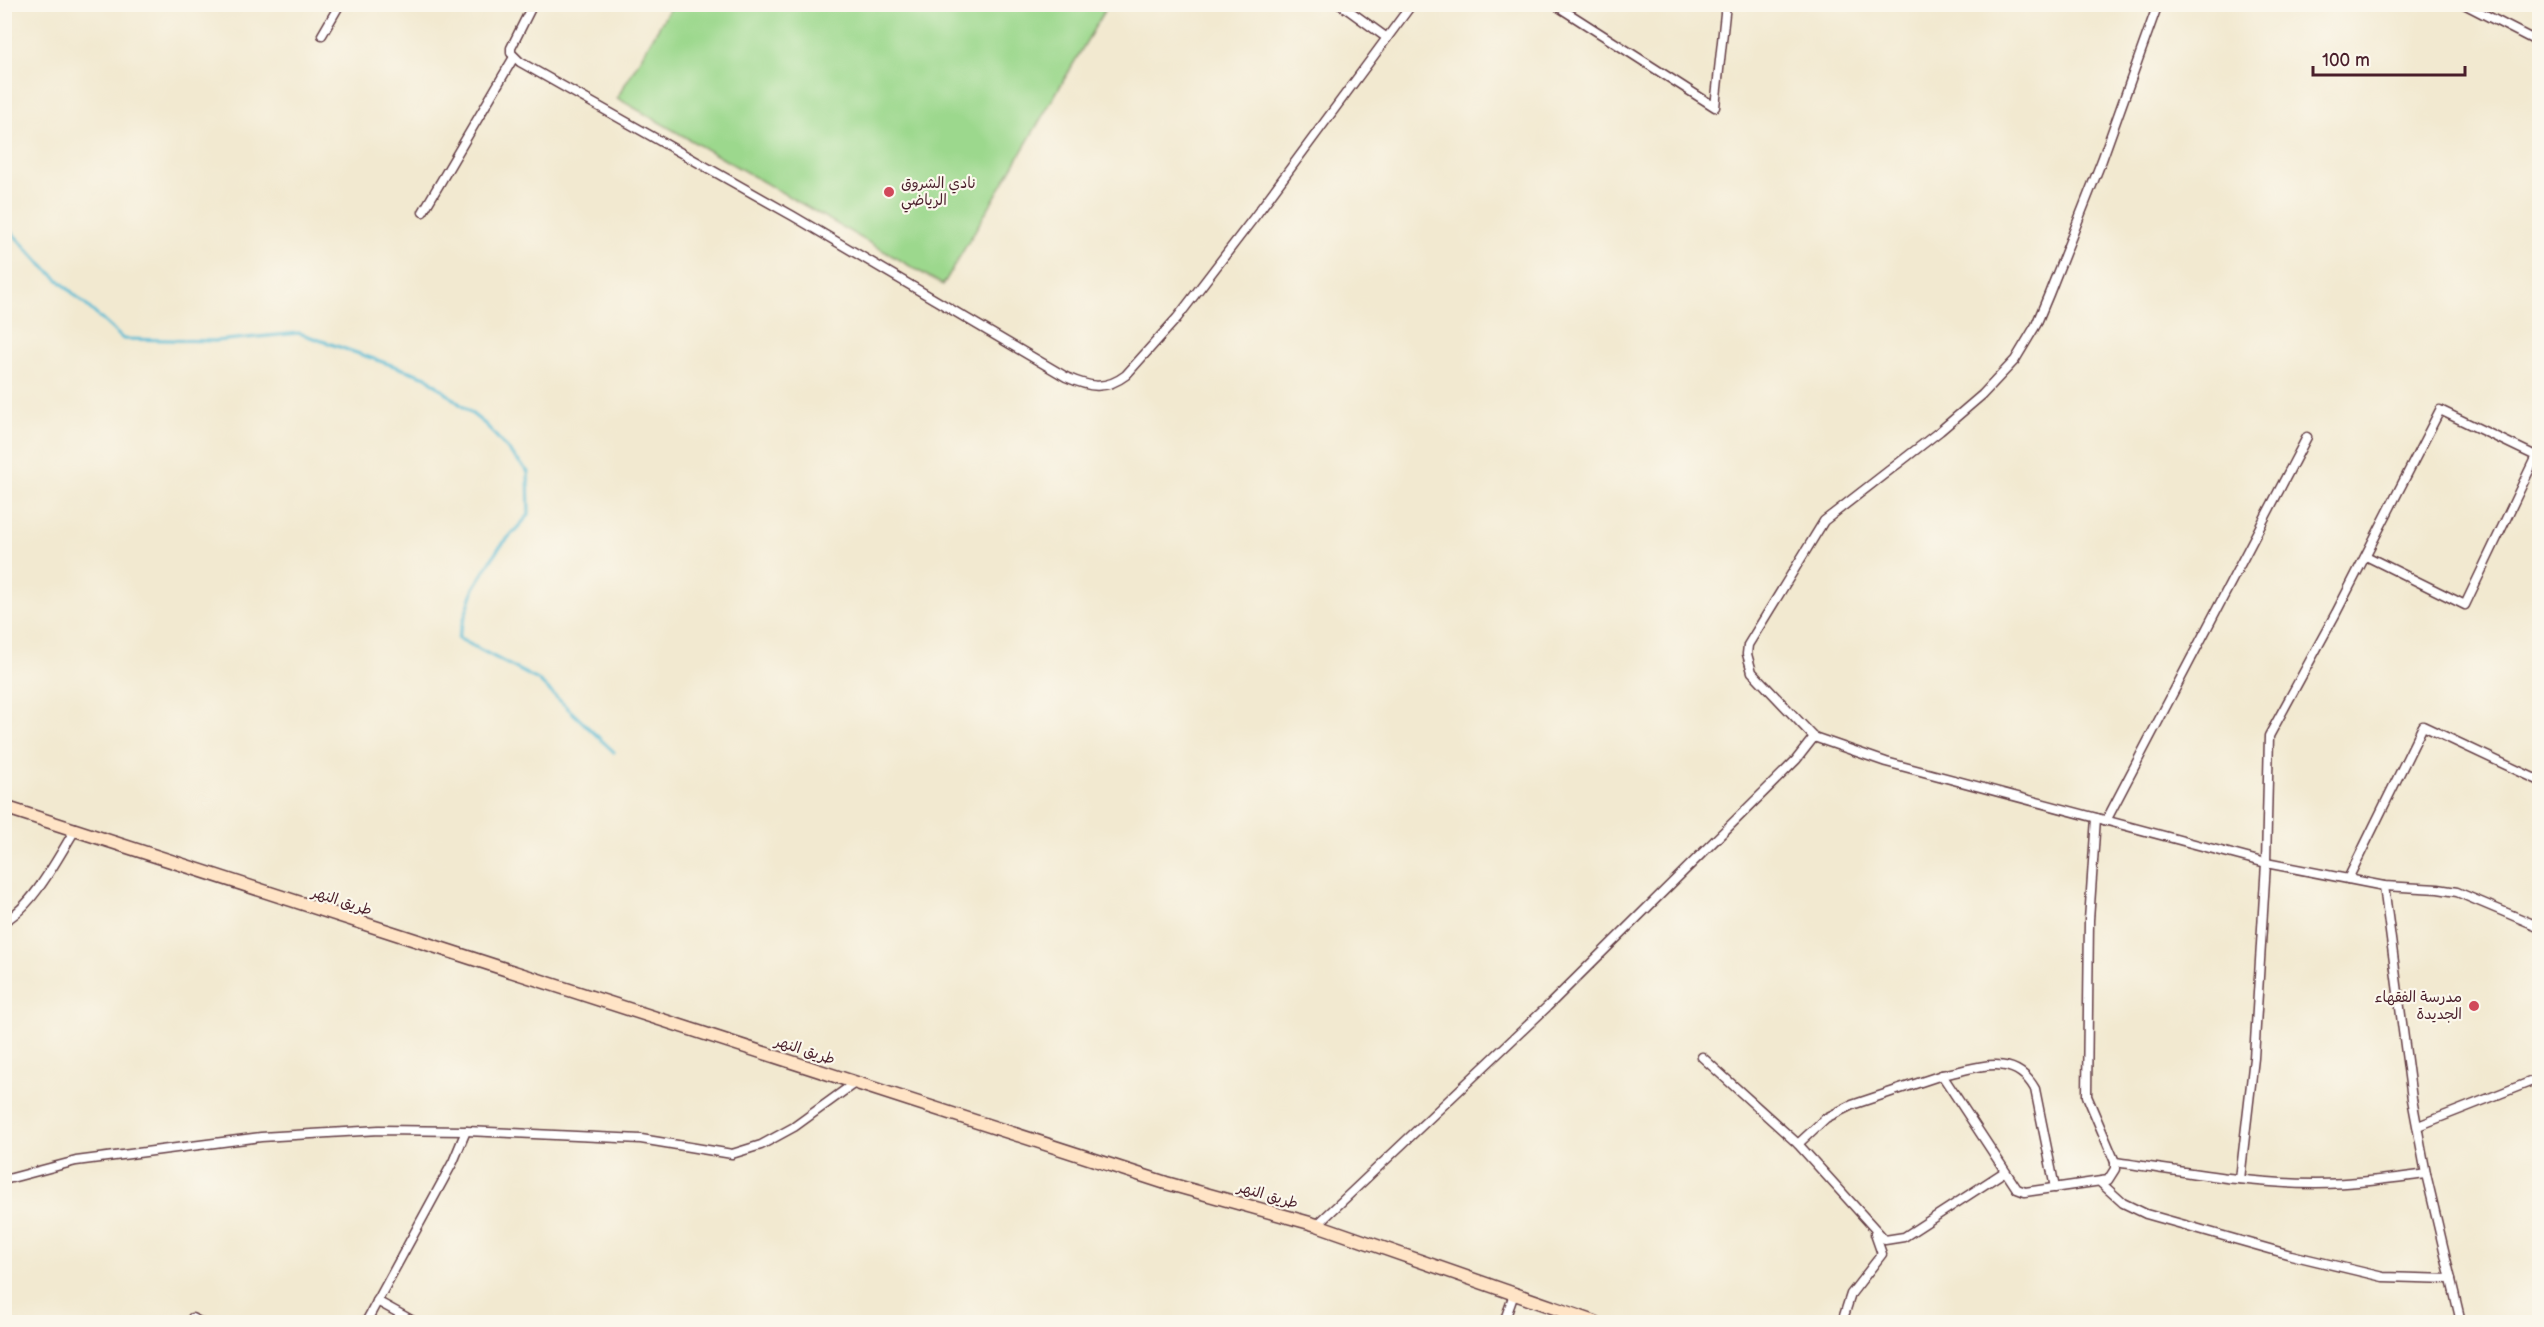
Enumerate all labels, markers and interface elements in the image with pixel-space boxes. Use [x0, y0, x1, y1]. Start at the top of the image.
scale bar [2313, 39, 2464, 77]
text: 100 m [2322, 50, 2370, 71]
place label: نادي الشروق الرياضي [901, 174, 976, 213]
marker: نادي الشروق الرياضي [882, 185, 896, 199]
street label: طريق النهر [307, 882, 374, 920]
place label: مدرسة الفقهاء الجديدة [2375, 988, 2462, 1024]
marker: مدرسة الفقهاء الجديدة [2467, 999, 2481, 1013]
street label: طريق النهر [770, 1031, 837, 1069]
street label: طريق النهر [1233, 1177, 1300, 1213]

